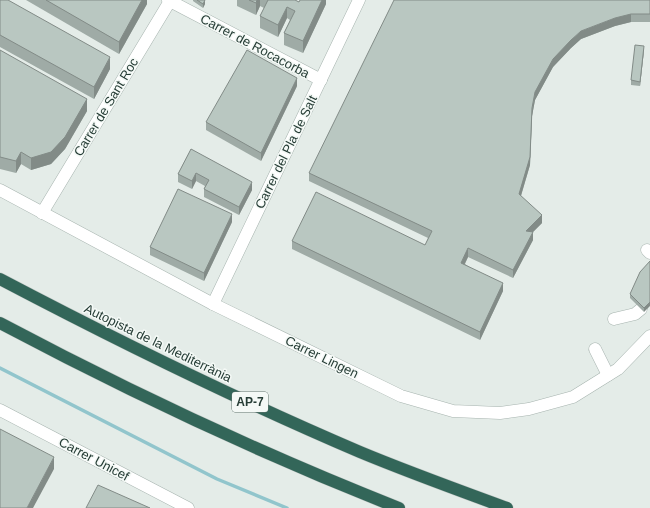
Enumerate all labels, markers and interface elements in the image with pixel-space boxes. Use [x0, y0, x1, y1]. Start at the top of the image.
street label: Carrer de Rocacorba [198, 11, 313, 81]
street label: Carrer de Sant Roc [71, 55, 142, 159]
street label: Carrer del Pla de Salt [252, 93, 320, 211]
street label: Autopista de la Mediterrània [82, 301, 235, 386]
street label: Carrer Lingen [283, 333, 361, 381]
road number: AP-7 [232, 392, 268, 412]
street label: Carrer Unicef [56, 434, 132, 484]

